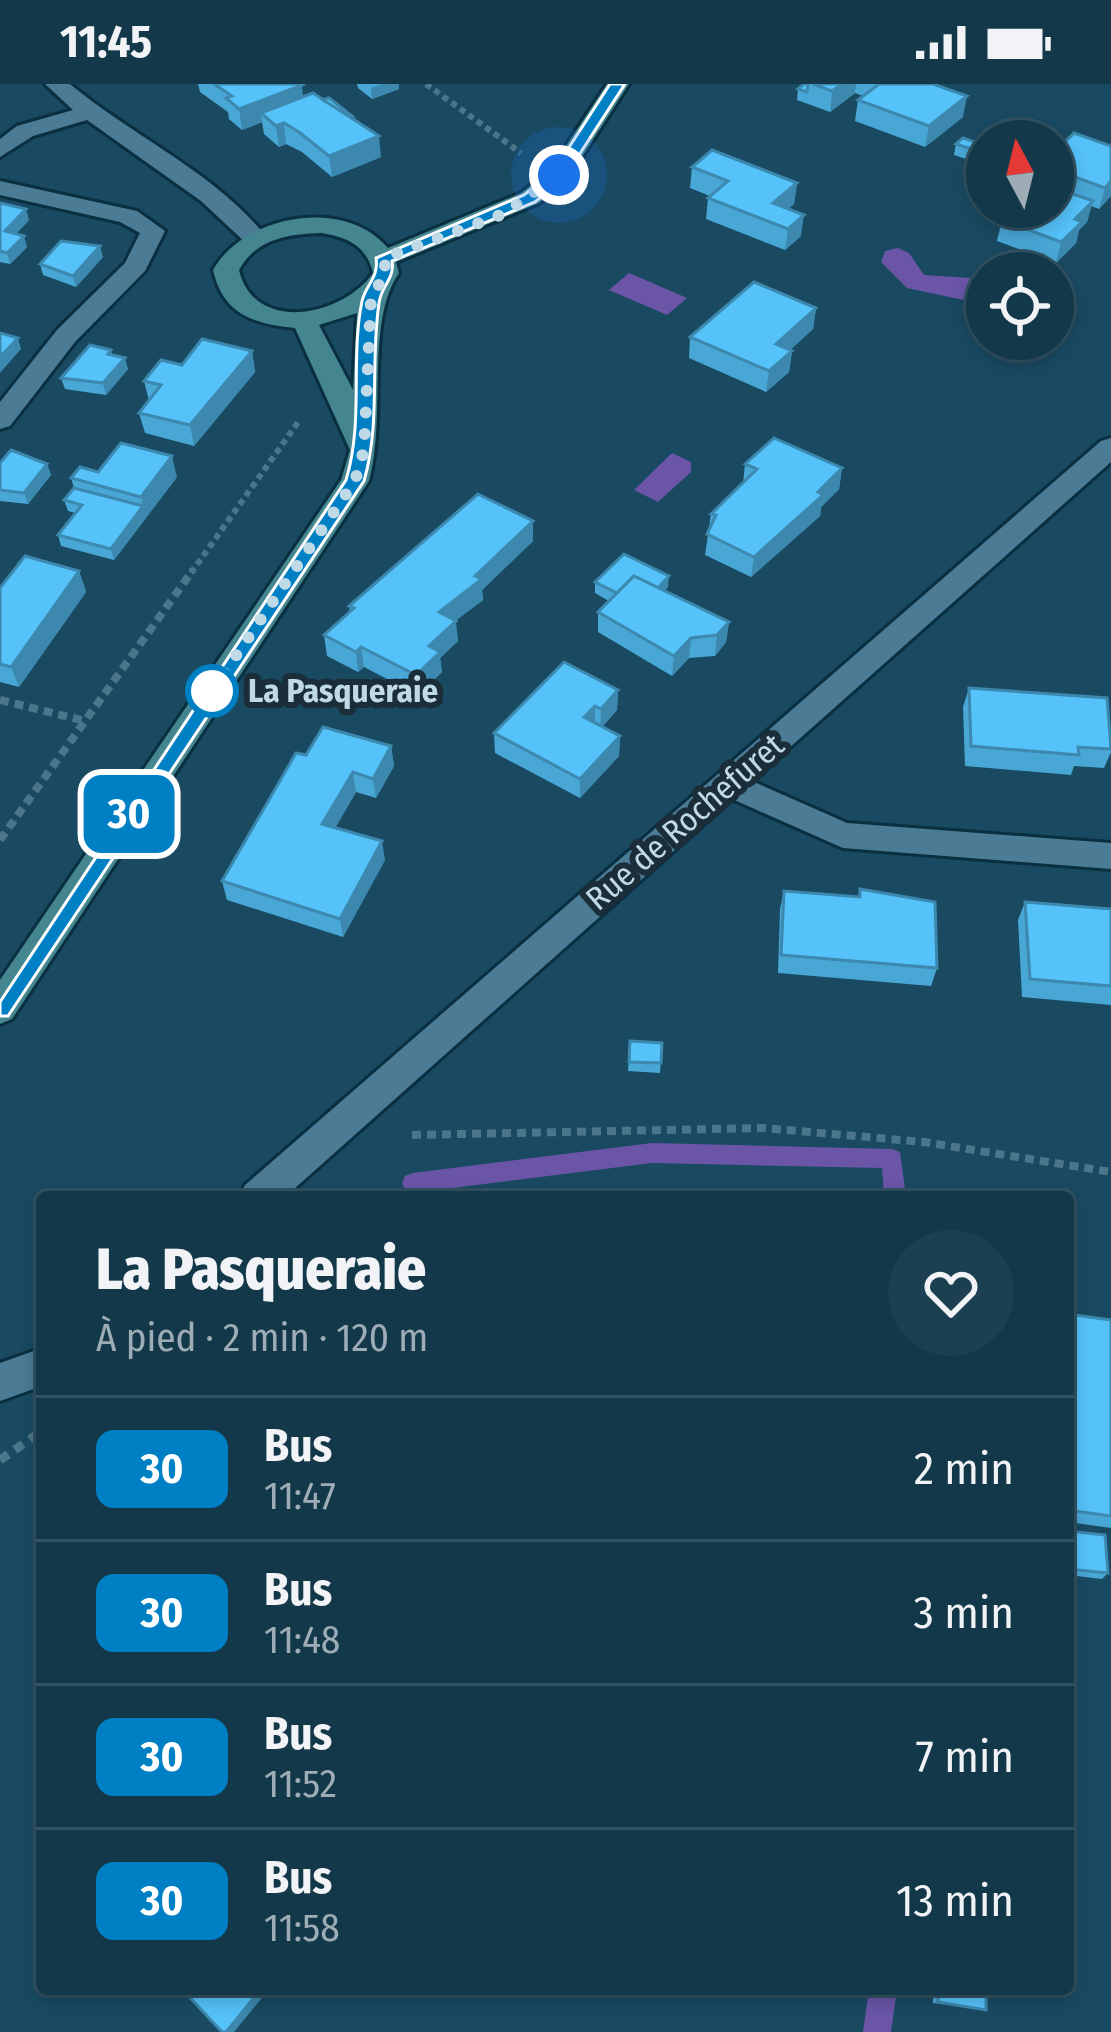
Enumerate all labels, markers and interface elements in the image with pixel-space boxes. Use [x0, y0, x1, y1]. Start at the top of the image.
text: 11:45 [60, 15, 152, 69]
north arrow [966, 120, 1074, 228]
map controls [966, 120, 1074, 360]
your location [529, 145, 589, 205]
button: locate [966, 252, 1074, 360]
marker: La Pasqueraie [187, 666, 237, 716]
place label: La Pasqueraie [248, 671, 438, 711]
street label: Rue de Rochefuret [578, 725, 792, 919]
line badge: 30 [75, 775, 183, 853]
text: 30 [108, 789, 150, 839]
button: heart [888, 1230, 1014, 1356]
text: La Pasqueraie [96, 1236, 426, 1304]
text: À pied · 2 min · 120 m [96, 1315, 428, 1361]
text: Bus [264, 1419, 332, 1473]
text: 2 min [914, 1442, 1014, 1496]
text: 30 [141, 1444, 183, 1494]
text: 11:47 [264, 1473, 336, 1519]
text: Bus [264, 1563, 332, 1617]
text: 3 min [913, 1586, 1014, 1640]
text: 30 [141, 1588, 183, 1638]
text: 11:48 [264, 1617, 340, 1663]
text: Bus [264, 1707, 332, 1761]
text: 7 min [916, 1730, 1014, 1784]
text: 30 [141, 1732, 183, 1782]
text: 11:52 [264, 1761, 337, 1807]
text: Bus [264, 1851, 332, 1905]
text: 13 min [896, 1874, 1014, 1928]
text: 30 [141, 1876, 183, 1926]
text: 11:58 [264, 1905, 340, 1951]

